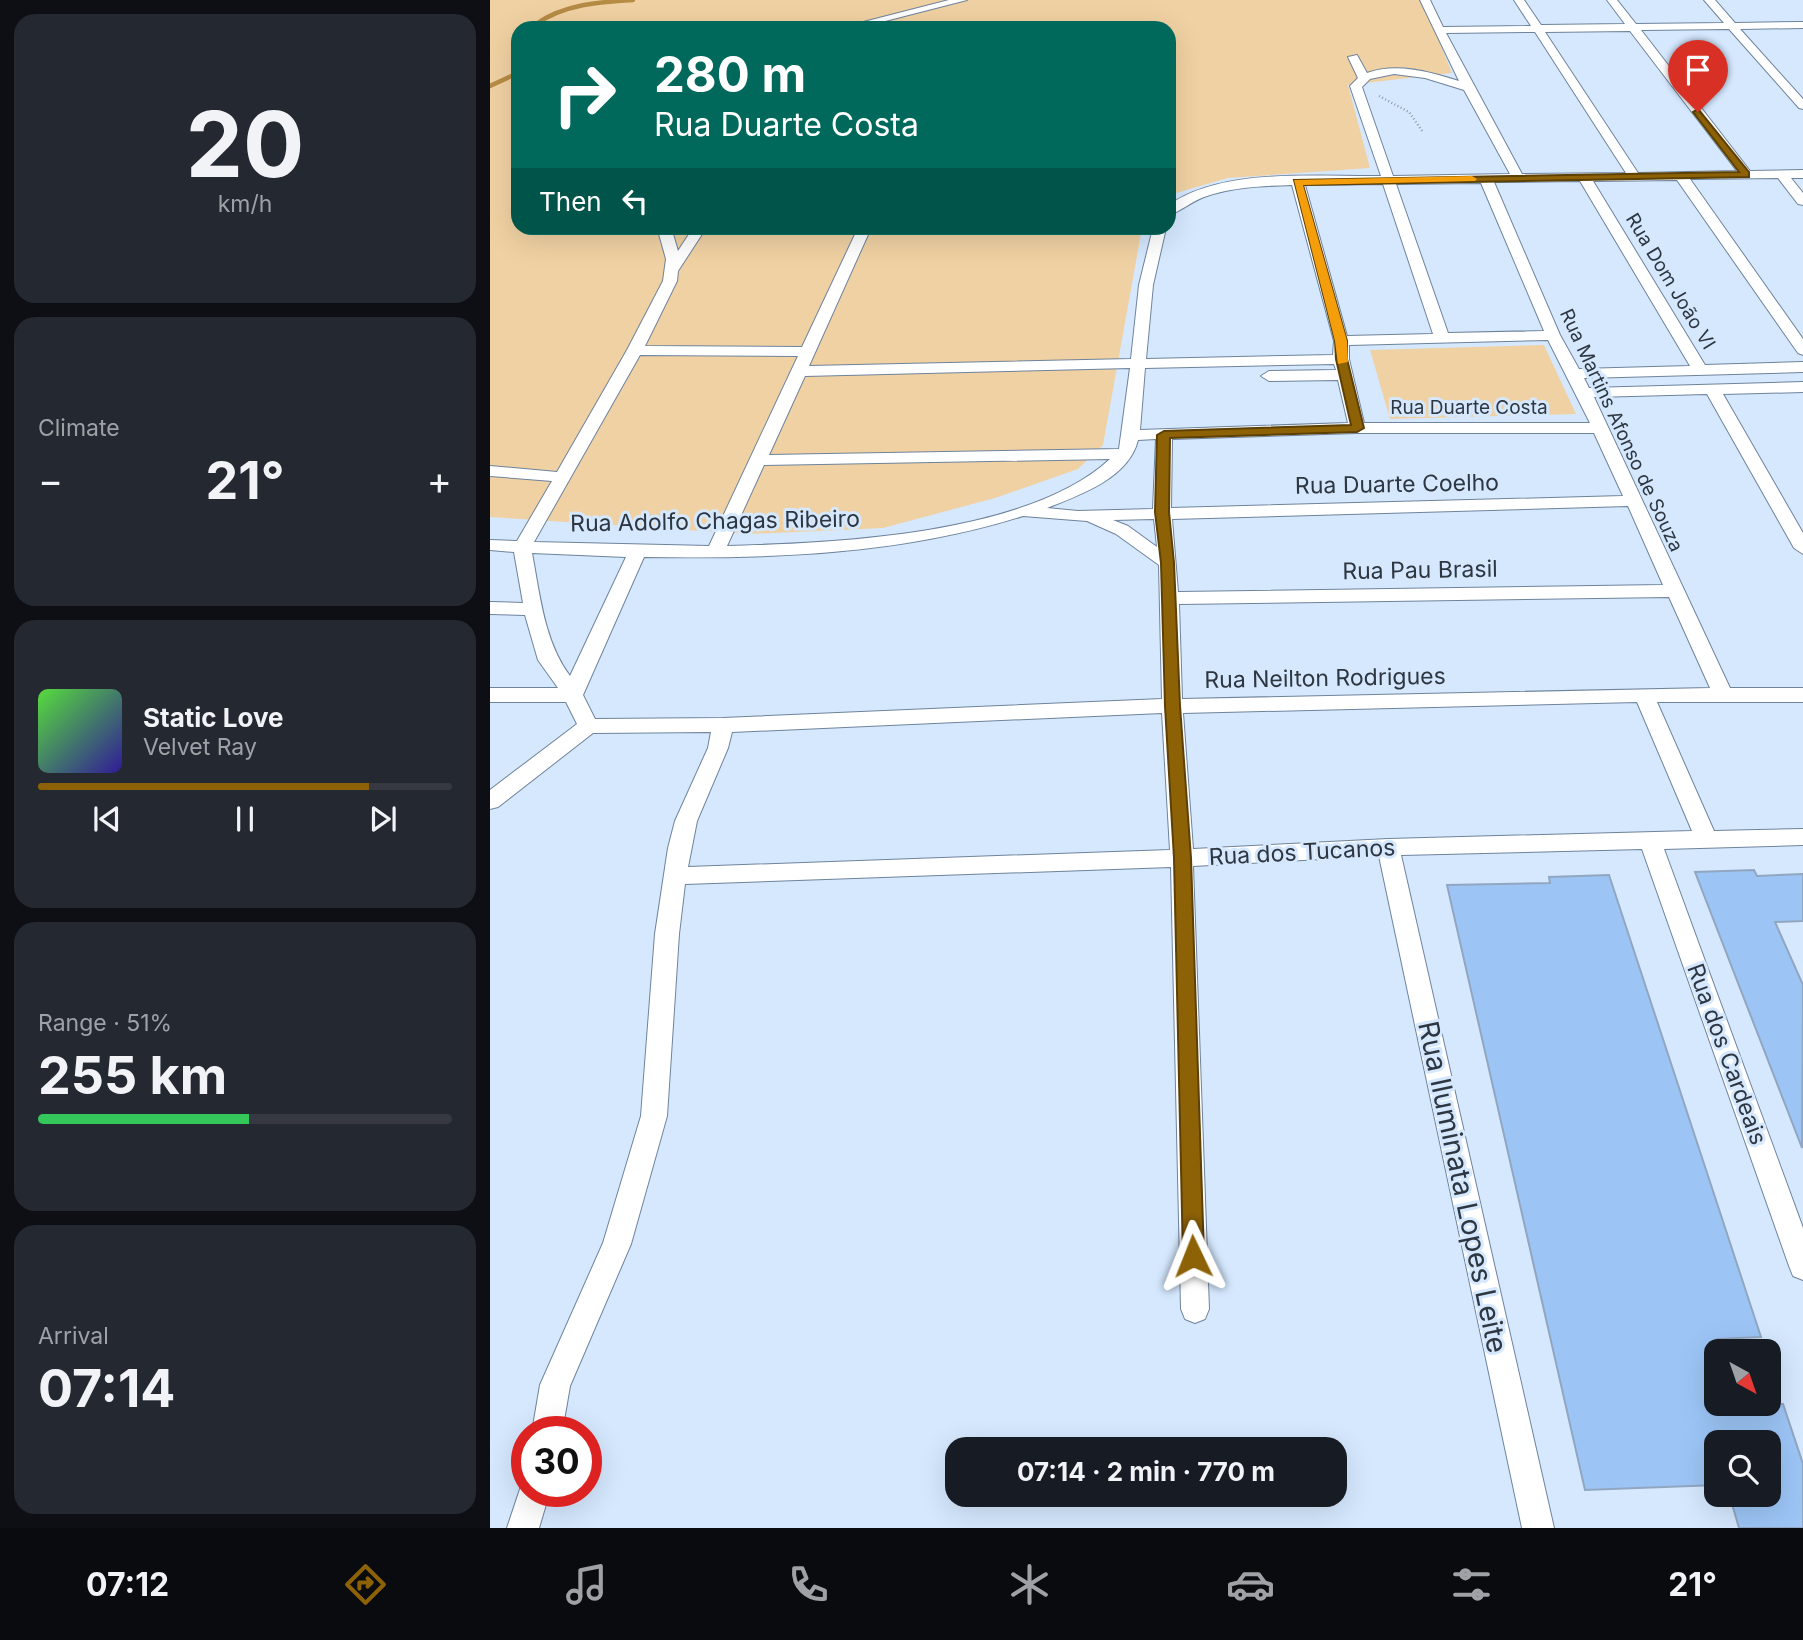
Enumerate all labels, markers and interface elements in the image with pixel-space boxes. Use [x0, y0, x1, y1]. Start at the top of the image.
pin [1668, 40, 1728, 112]
text: 280 m [654, 45, 806, 104]
icon: right [539, 49, 630, 140]
icon: arrive [1679, 51, 1717, 89]
text: 20 [186, 89, 304, 199]
text: Rua Duarte Costa [654, 105, 919, 144]
icon: left [616, 182, 654, 220]
text: Then [539, 186, 602, 217]
text: km/h [218, 190, 272, 218]
street label: Rua Dom João VI [1621, 209, 1720, 353]
street label: Rua Martins Afonso de Souza [1555, 305, 1688, 555]
street label: Rua Duarte Costa [1390, 396, 1548, 419]
text: Climate [38, 414, 120, 442]
text: 21° [205, 449, 285, 512]
text: − [38, 457, 63, 503]
text: + [427, 457, 452, 503]
street label: Rua Duarte Coelho [1295, 468, 1499, 500]
street label: Rua Adolfo Chagas Ribeiro [570, 504, 860, 538]
street label: Rua Pau Brasil [1342, 555, 1498, 585]
street label: Rua Neilton Rodrigues [1204, 662, 1446, 694]
text: Static Love [143, 702, 284, 733]
text: Velvet Ray [143, 733, 257, 761]
icon: previous [88, 800, 126, 838]
icon: pause [226, 800, 264, 838]
icon: next [364, 800, 402, 838]
street label: Rua dos Tucanos [1208, 833, 1396, 871]
street label: Rua dos Cardeais [1681, 960, 1773, 1148]
text: Range · 51% [38, 1009, 172, 1037]
street label: Rua Iluminata Lopes Leite [1411, 1018, 1515, 1356]
text: 255 km [38, 1044, 227, 1107]
position arrow [1156, 1219, 1230, 1293]
text: Arrival [38, 1322, 109, 1350]
north arrow [1704, 1339, 1782, 1416]
map controls [1704, 1339, 1781, 1507]
text: 07:14 [38, 1357, 176, 1420]
speed limit sign: 30 [511, 1416, 602, 1507]
button: search [1704, 1430, 1781, 1507]
text: 07:14 · 2 min · 770 m [1017, 1456, 1275, 1487]
icon: directions [341, 1560, 390, 1609]
icon: music [562, 1560, 611, 1609]
icon: phone [784, 1560, 833, 1609]
icon: climate [1005, 1560, 1054, 1609]
icon: car [1226, 1560, 1275, 1609]
icon: filters [1447, 1560, 1496, 1609]
text: 07:12 [86, 1565, 169, 1604]
text: 21° [1668, 1565, 1717, 1604]

